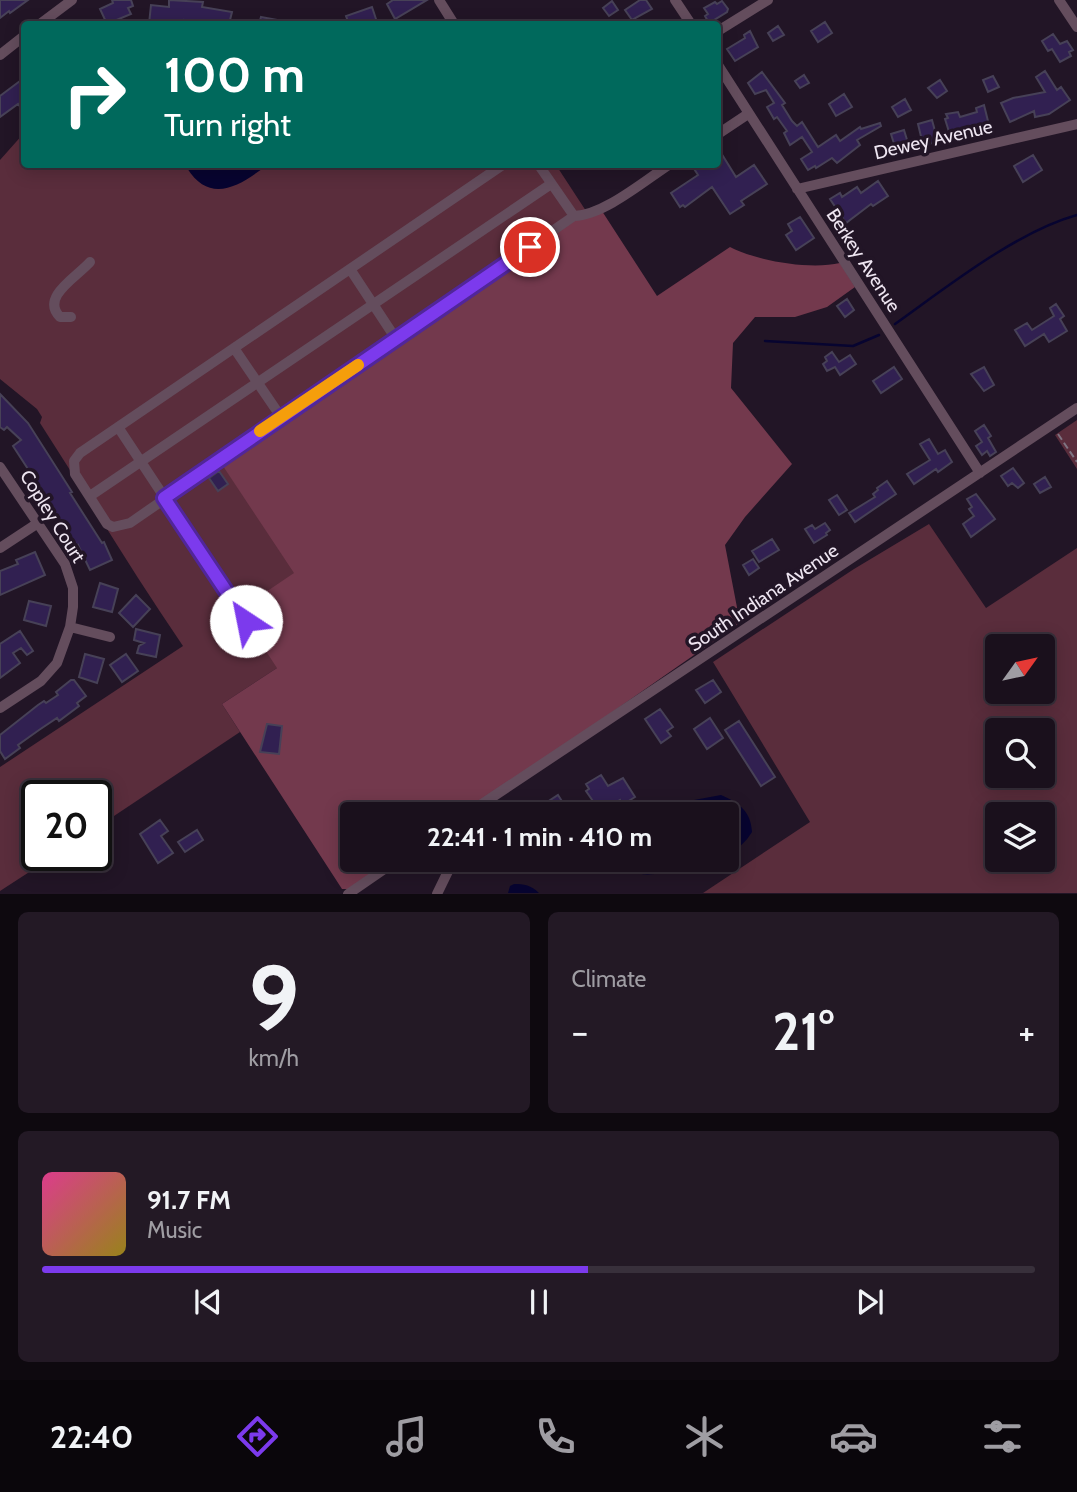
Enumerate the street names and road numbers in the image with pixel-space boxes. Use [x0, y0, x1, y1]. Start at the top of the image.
street label: Dewey Avenue [872, 115, 995, 164]
street label: Berkey Avenue [822, 204, 906, 317]
street label: Copley Court [15, 466, 90, 567]
street label: South Indiana Avenue [684, 539, 843, 656]

